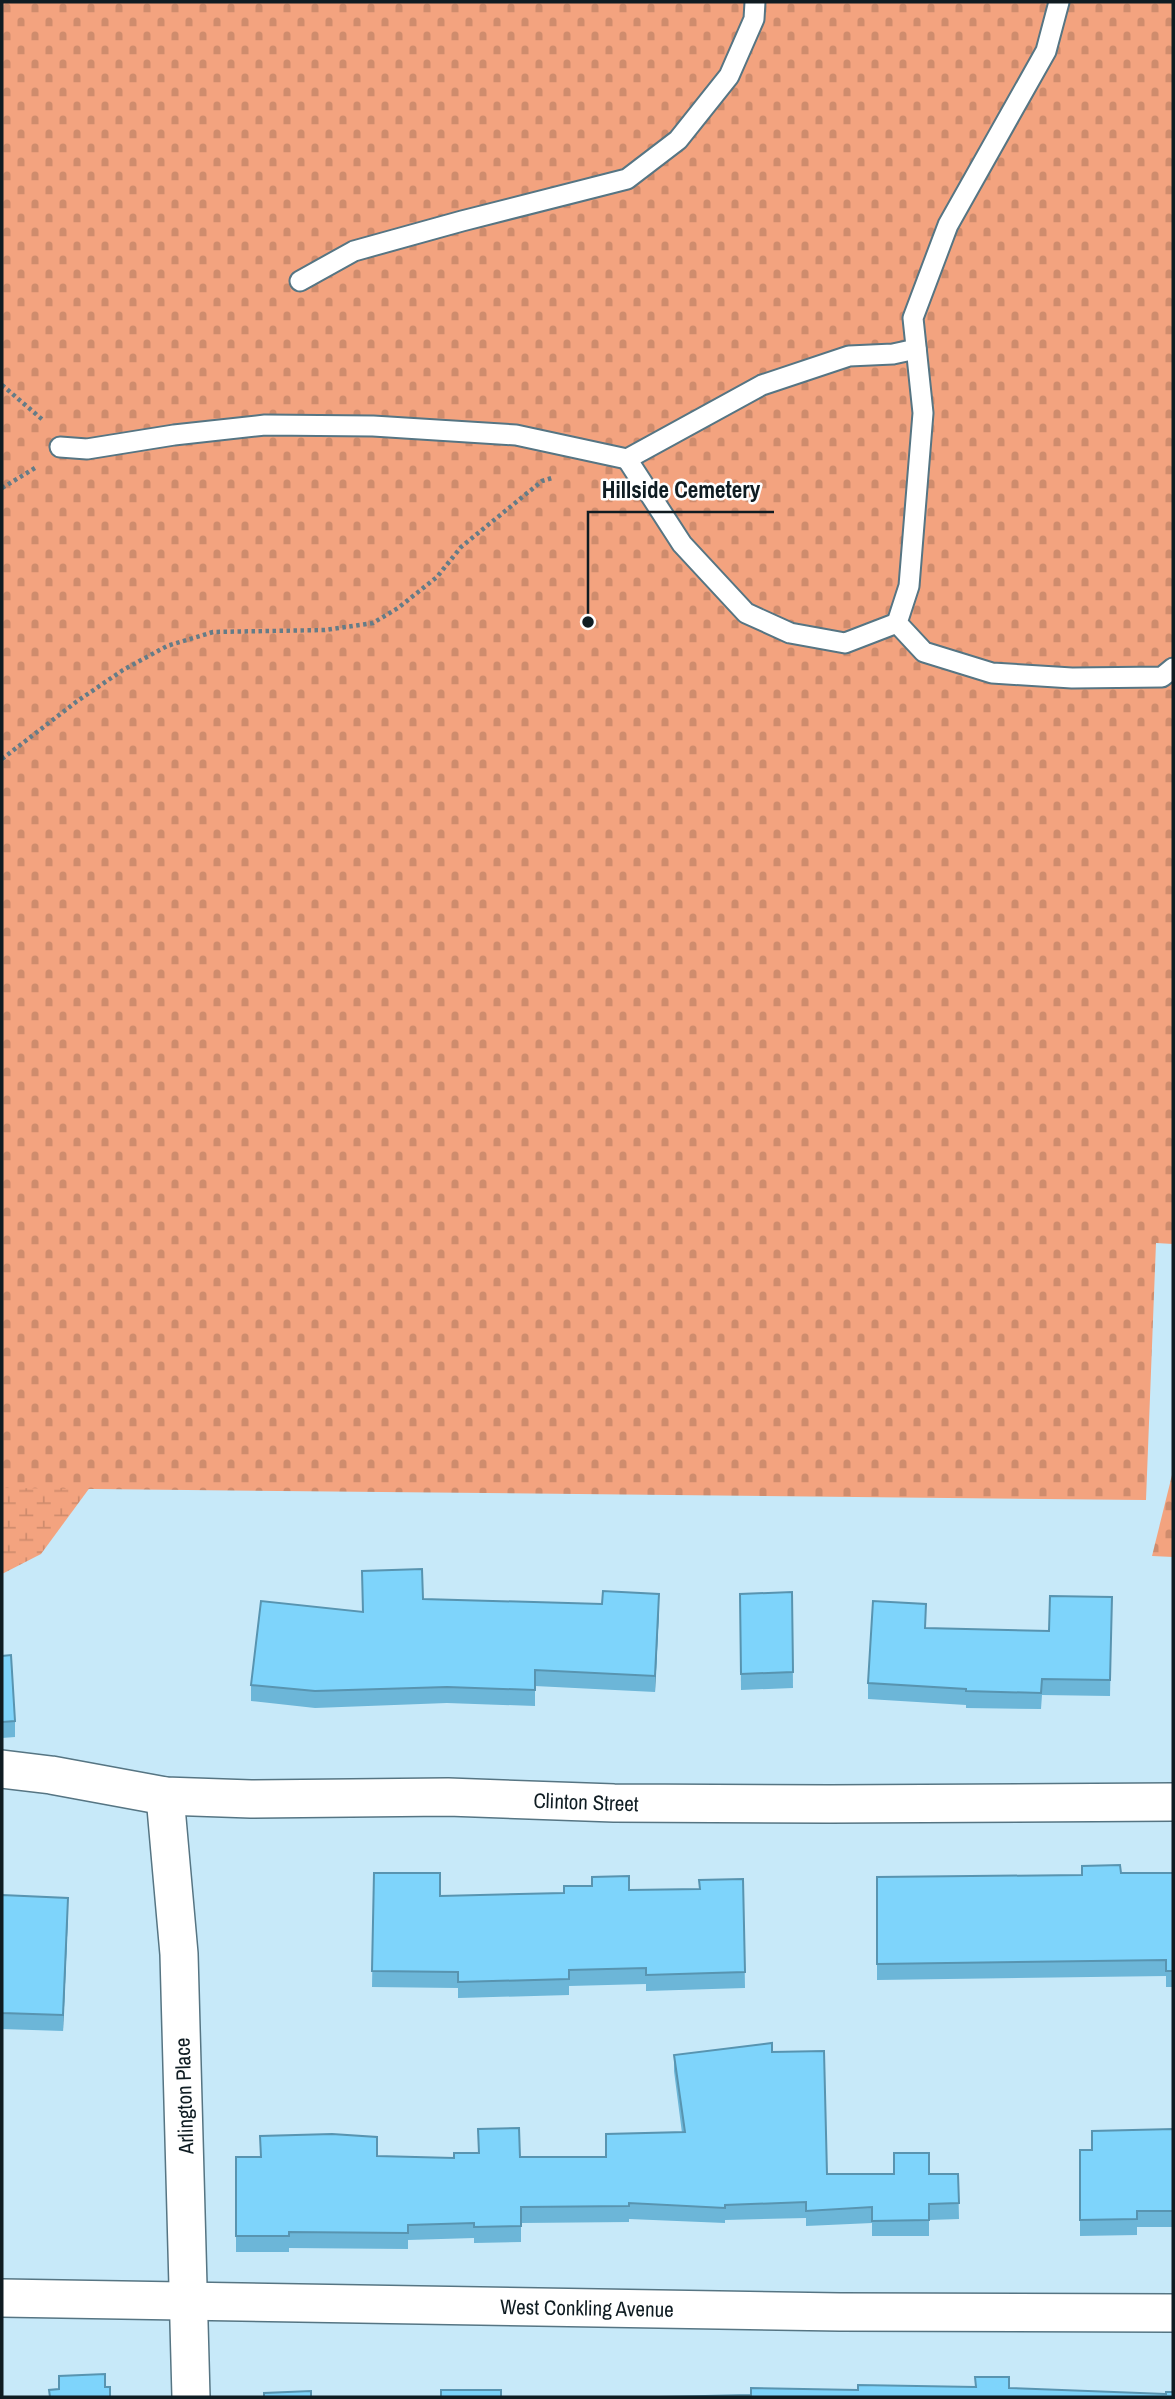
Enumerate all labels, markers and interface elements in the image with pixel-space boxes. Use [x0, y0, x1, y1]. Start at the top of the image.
callout: Hillside Cemetery [588, 468, 774, 512]
text: Hillside Cemetery [602, 474, 761, 505]
street label: Clinton Street [533, 1786, 639, 1818]
street label: Arlington Place [167, 2037, 201, 2156]
street label: West Conkling Avenue [500, 2292, 674, 2324]

